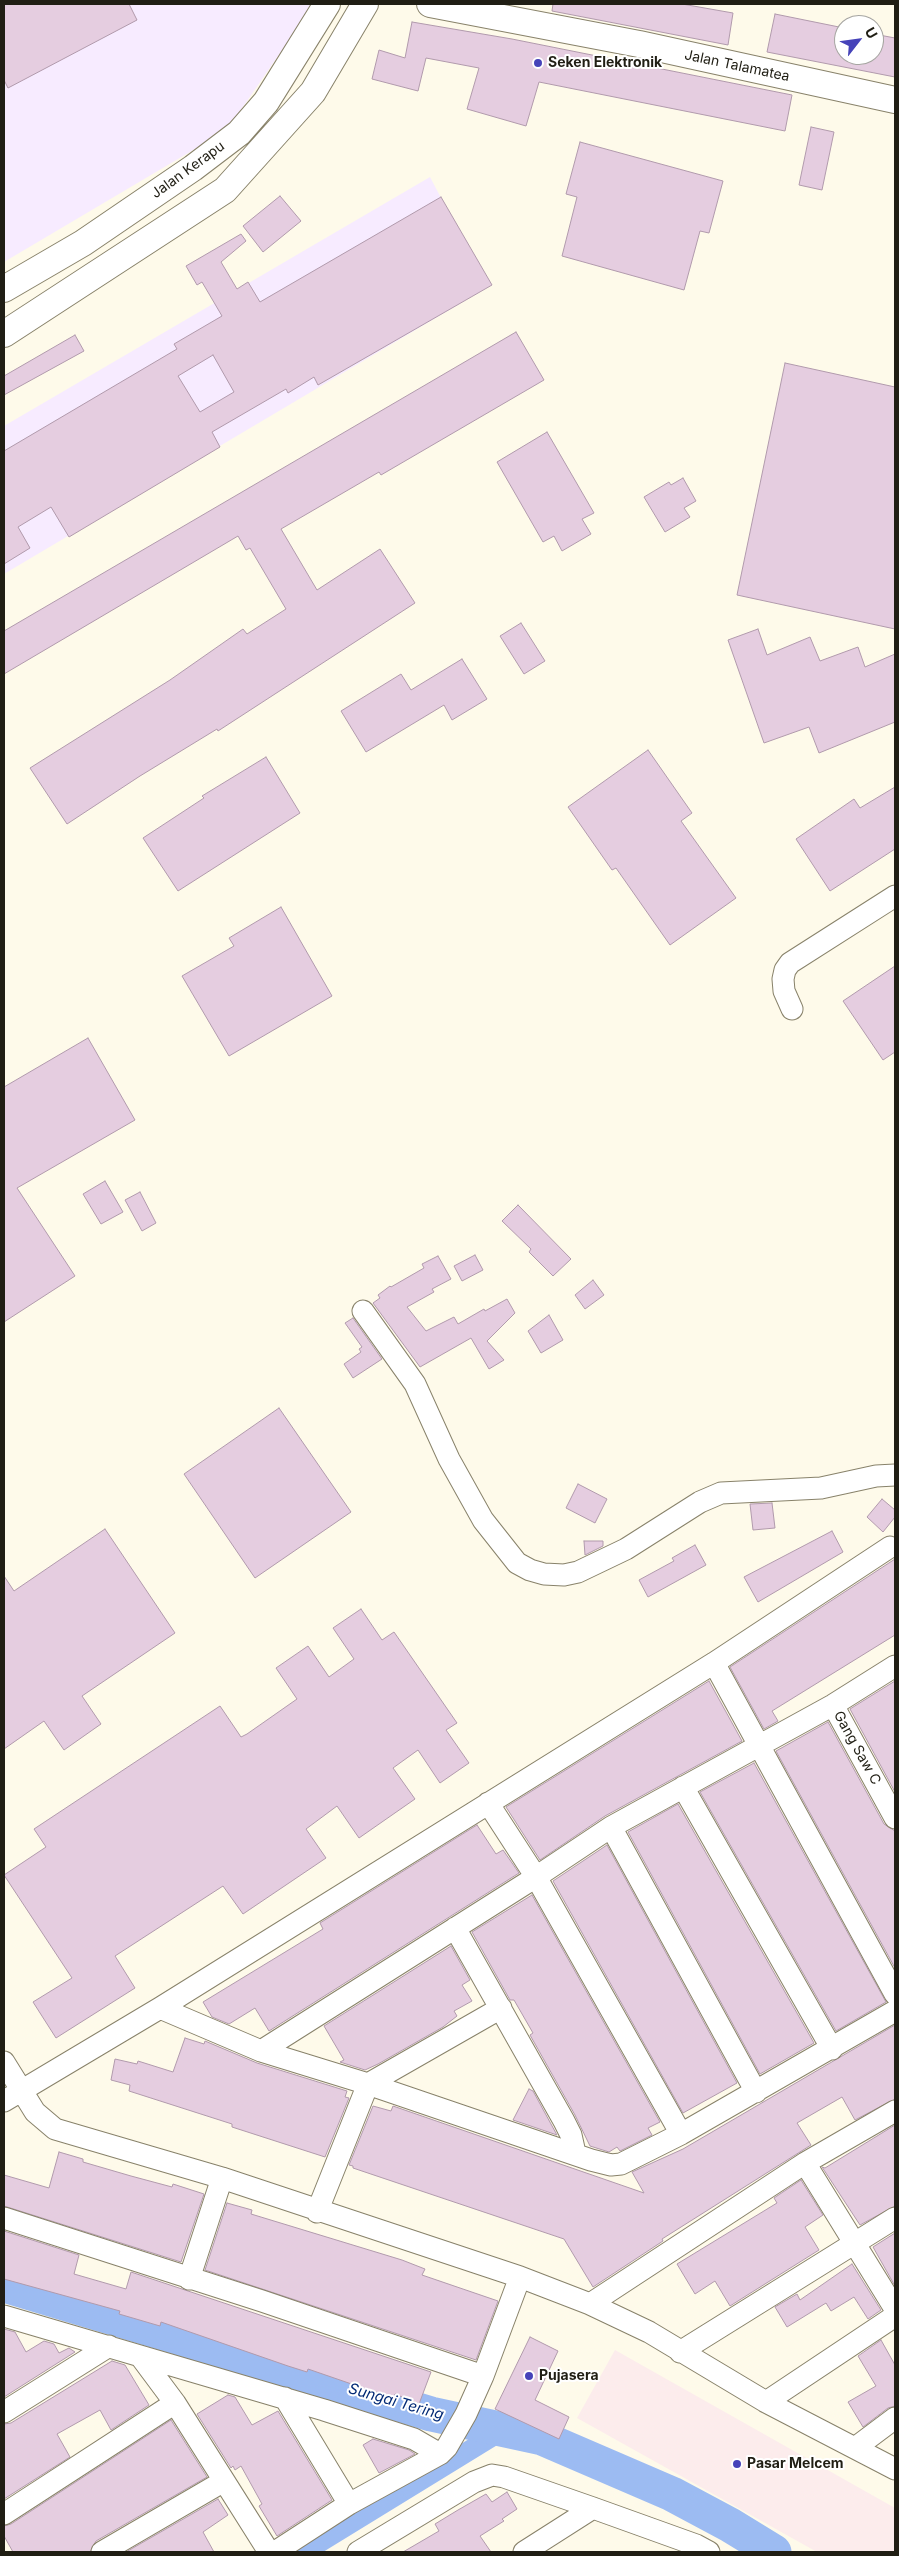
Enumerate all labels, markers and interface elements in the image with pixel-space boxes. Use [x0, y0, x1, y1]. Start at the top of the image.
north arrow [834, 15, 884, 65]
text: U [862, 24, 881, 41]
street label: Jalan Talamatea [683, 47, 791, 85]
place label: Seken Elektronik [548, 55, 662, 71]
marker: Seken Elektronik [532, 57, 544, 69]
street label: Jalan Kerapu [148, 138, 228, 202]
street label: Gang Saw C [830, 1708, 884, 1788]
place label: Pujasera [539, 2368, 599, 2384]
marker: Pujasera [523, 2370, 535, 2382]
water label: Sungai Tering [346, 2380, 446, 2424]
place label: Pasar Melcem [747, 2456, 844, 2472]
marker: Pasar Melcem [731, 2458, 743, 2470]

